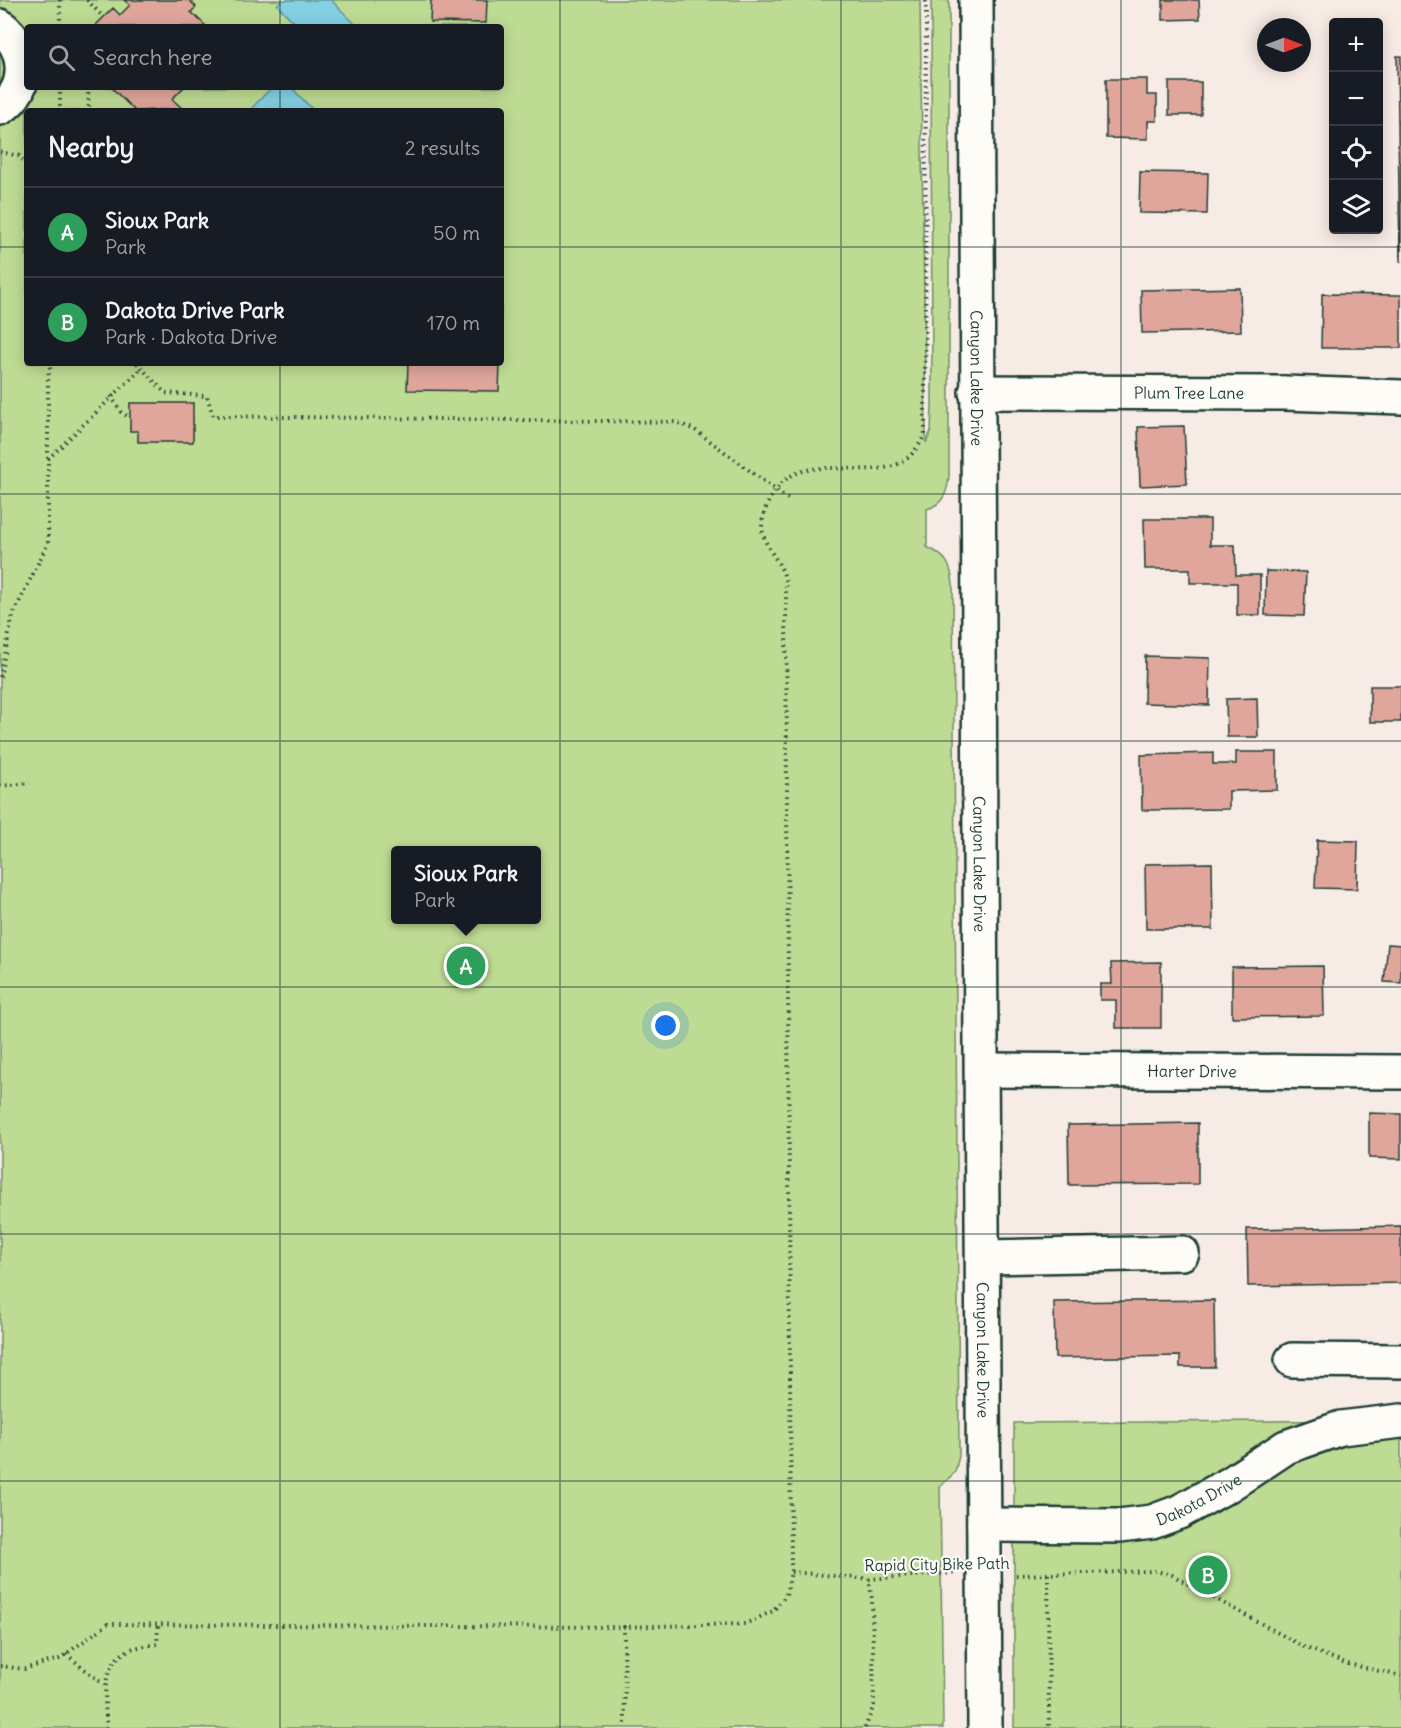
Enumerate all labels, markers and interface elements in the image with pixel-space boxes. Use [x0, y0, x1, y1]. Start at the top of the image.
north arrow [1257, 18, 1311, 72]
map controls [1329, 18, 1383, 234]
button: + [1329, 18, 1383, 72]
search box [24, 24, 504, 90]
icon: search [45, 41, 78, 74]
text: Search here [93, 43, 212, 71]
button: − [1329, 72, 1383, 126]
button: locate [1329, 126, 1383, 180]
text: Nearby [48, 131, 134, 164]
text: 2 results [405, 135, 480, 160]
button: layers [1329, 180, 1383, 234]
text: Sioux Park [105, 206, 209, 234]
text: A [61, 220, 74, 245]
text: 50 m [433, 220, 480, 245]
text: Park [105, 234, 146, 259]
text: Dakota Drive Park [105, 296, 284, 324]
text: B [61, 310, 74, 335]
text: 170 m [427, 310, 480, 335]
street label: Canyon Lake Drive [967, 310, 987, 446]
text: Park · Dakota Drive [105, 324, 277, 349]
street label: Plum Tree Lane [1134, 383, 1244, 403]
street label: Canyon Lake Drive [969, 796, 990, 932]
popup [391, 846, 541, 924]
text: Sioux Park [414, 859, 518, 887]
text: Park [414, 887, 455, 912]
pin: A [446, 944, 486, 988]
your location [651, 1011, 680, 1040]
street label: Harter Drive [1147, 1061, 1237, 1081]
street label: Canyon Lake Drive [973, 1282, 994, 1418]
street label: Dakota Drive [1153, 1469, 1245, 1530]
pin: B [1188, 1552, 1228, 1598]
street label: Rapid City Bike Path [864, 1553, 1010, 1575]

